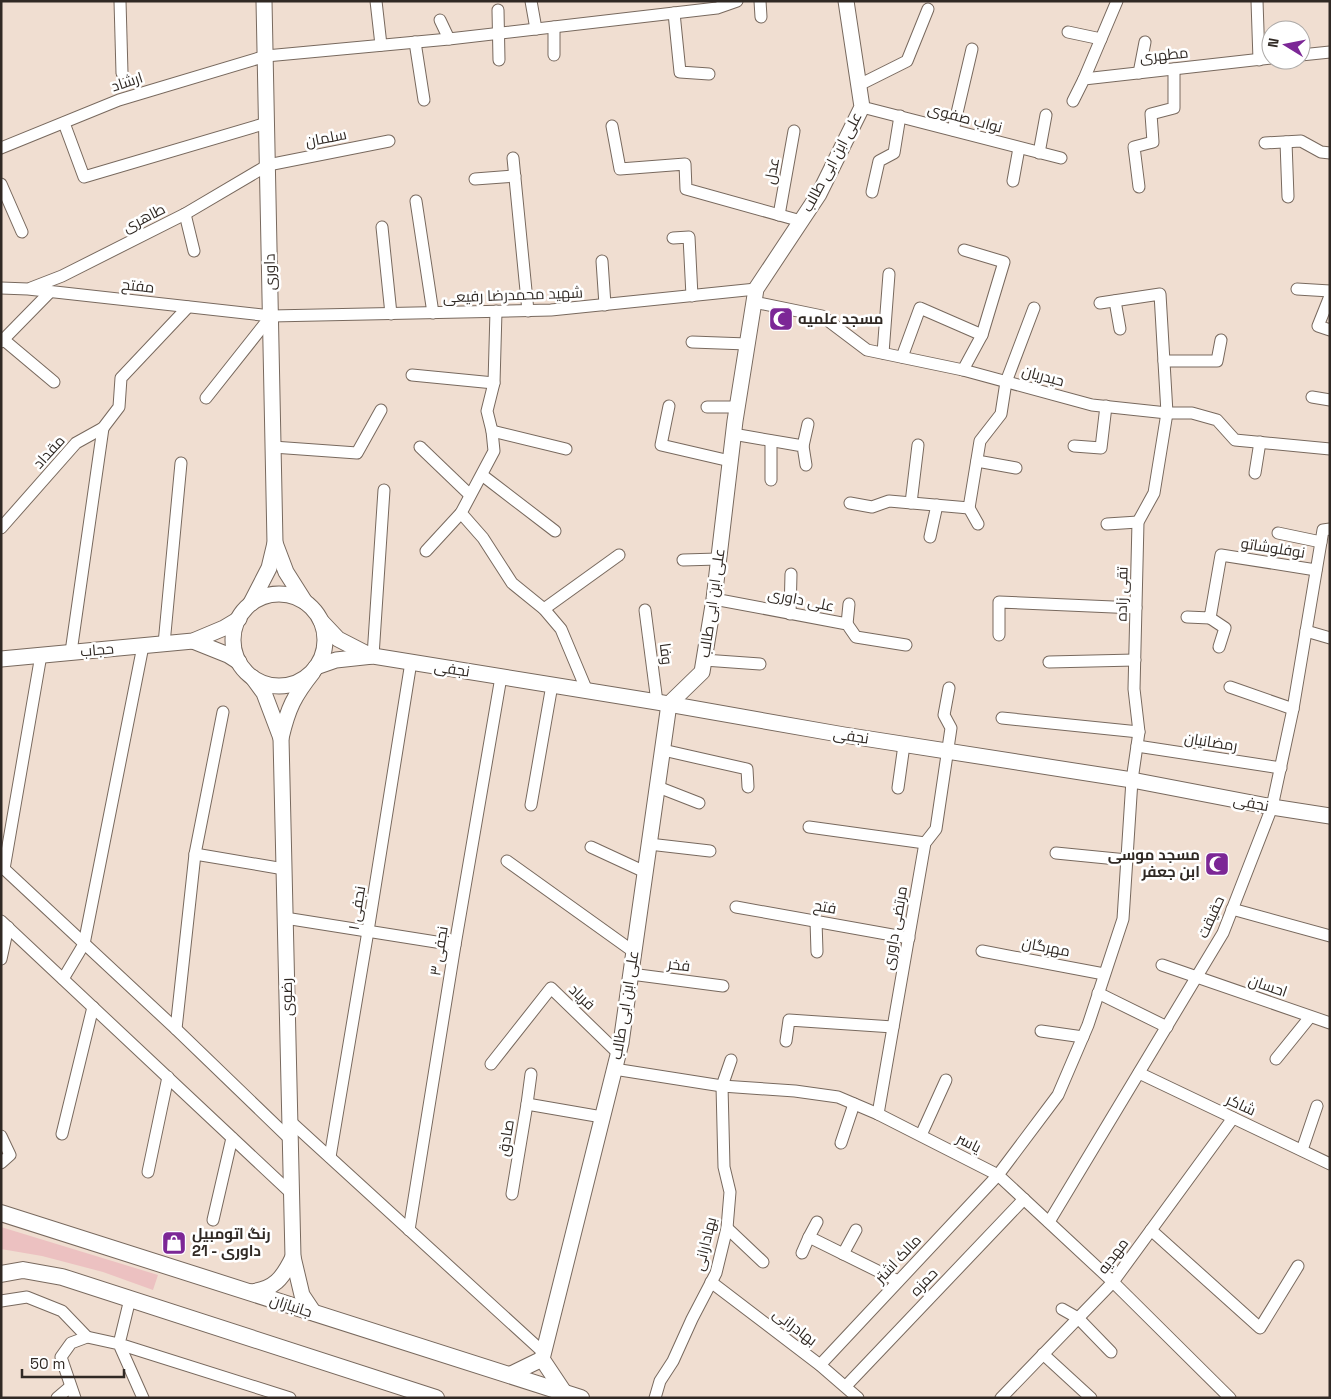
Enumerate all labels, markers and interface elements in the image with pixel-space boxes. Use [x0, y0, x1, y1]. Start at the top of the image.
north arrow [1261, 20, 1311, 70]
text: N [1264, 37, 1283, 49]
street label: مطهری [1139, 43, 1189, 67]
street label: ارشاد [109, 68, 145, 96]
street label: نواب صفوی [926, 98, 1004, 138]
street label: علی ابن ابی طالب [797, 109, 867, 215]
street label: سلمان [304, 124, 348, 152]
street label: عدل [760, 156, 783, 186]
street label: طاهری [119, 199, 169, 237]
street label: داوری [260, 253, 280, 291]
street label: مفتح [120, 274, 155, 299]
street label: شهید محمدرضا رفیعی [443, 283, 583, 307]
mosque icon: مسجد علمیه [768, 306, 794, 332]
place label: مسجد علمیه [798, 309, 883, 328]
street label: حیدریان [1020, 361, 1066, 391]
street label: مقداد [29, 431, 69, 472]
street label: نوفلوشاتو [1240, 533, 1306, 562]
street label: علی ابن ابی طالب [694, 547, 730, 659]
street label: تقی زاده [1112, 566, 1132, 622]
street label: علی داوری [766, 584, 836, 616]
street label: حجاب [79, 639, 115, 660]
street label: وفا [656, 642, 677, 666]
street label: نجفی [433, 656, 471, 682]
street label: نجفی [832, 723, 870, 749]
street label: رمضانیان [1183, 728, 1239, 756]
street label: نجفی [1231, 790, 1271, 816]
place label: مسجد موسی ابن جعفر [1108, 845, 1200, 881]
mosque icon: مسجد موسی ابن جعفر [1204, 851, 1230, 877]
street label: مرتضی داوری [878, 884, 912, 972]
street label: نجفی ۱ [344, 885, 370, 931]
street label: حقیقت [1193, 893, 1228, 941]
street label: فتح [812, 895, 838, 920]
street label: نجفی ۳ [425, 925, 453, 977]
street label: مهرگان [1020, 933, 1072, 961]
street label: علی ابن ابی طالب [607, 949, 643, 1061]
street label: فخر [666, 954, 691, 975]
street label: احسان [1246, 970, 1290, 1002]
street label: رضوی [277, 978, 297, 1016]
street label: فریاد [565, 980, 599, 1014]
street label: شاکر [1222, 1089, 1259, 1120]
street label: صادق [493, 1118, 519, 1158]
street label: یاسر [953, 1128, 985, 1157]
street label: بهادارانی [689, 1215, 721, 1273]
place label: رنگ اتومبیل 21 - داوری [192, 1224, 271, 1260]
shop icon: رنگ اتومبیل 21 - داوری [161, 1230, 187, 1256]
street label: مالک اشتر [870, 1230, 925, 1288]
street label: مهدیه [1093, 1234, 1133, 1278]
street label: حمزه [906, 1264, 941, 1300]
street label: جانبازان [267, 1290, 315, 1322]
street label: بهادرانی [769, 1304, 821, 1350]
scale bar [22, 1346, 125, 1378]
text: 50 m [30, 1354, 65, 1373]

